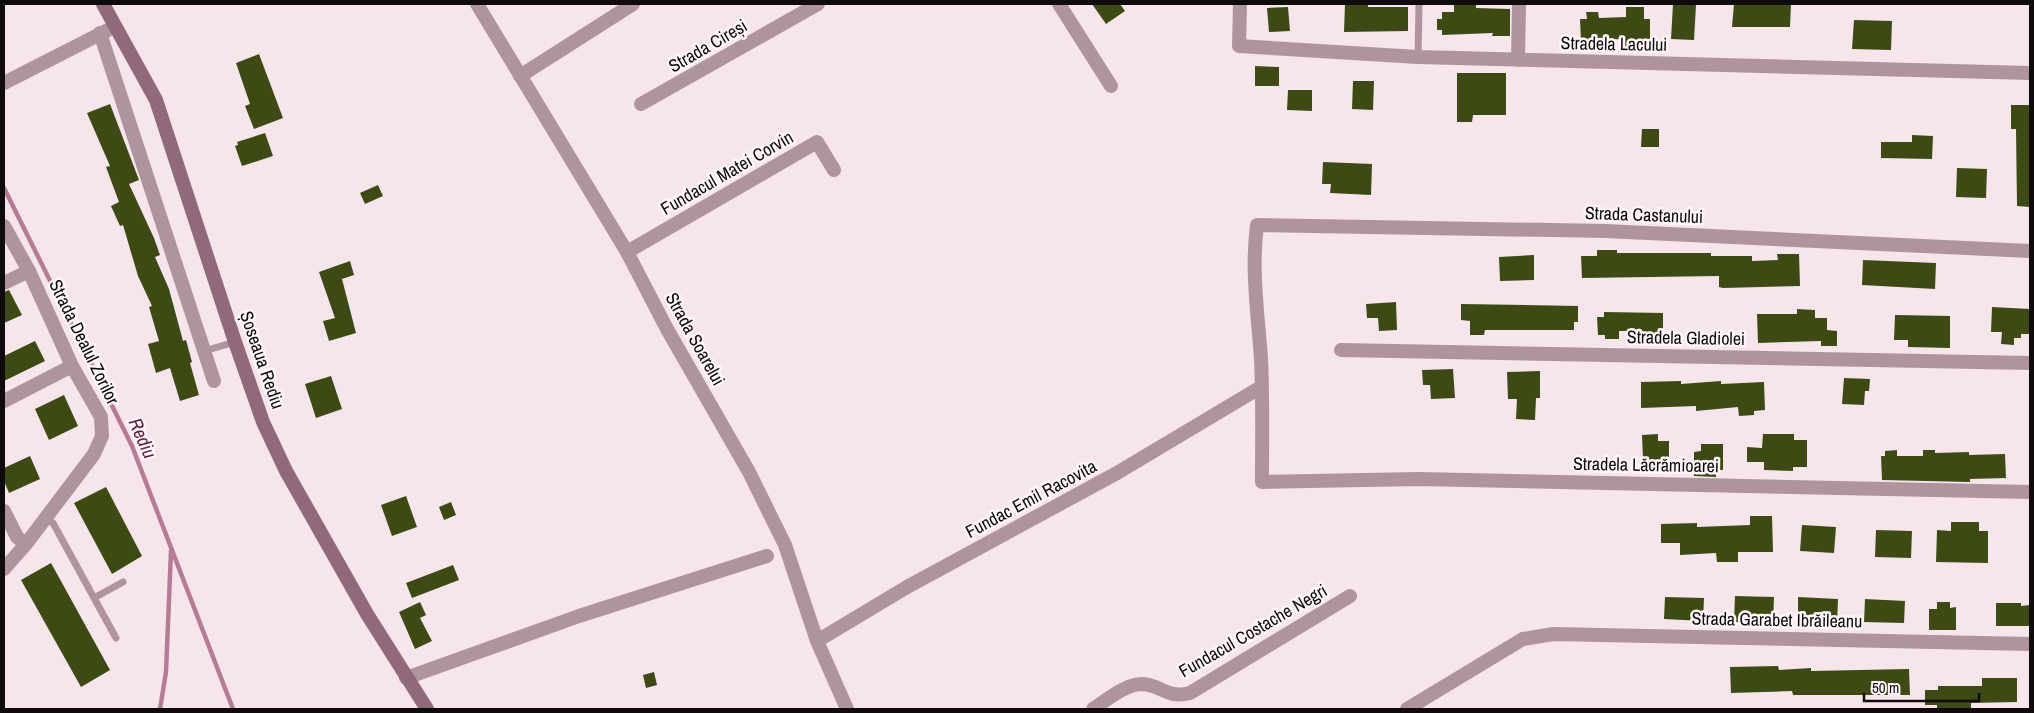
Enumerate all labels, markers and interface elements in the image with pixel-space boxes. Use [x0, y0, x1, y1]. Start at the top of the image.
street label: Strada Cireși [664, 13, 752, 78]
street label: Stradela Lacului [1560, 30, 1668, 57]
street label: Fundacul Matei Corvin [656, 124, 798, 221]
street label: Strada Castanului [1585, 200, 1703, 229]
street label: Strada Dealul Zorilor [43, 275, 126, 409]
street label: Strada Soarelui [660, 288, 731, 390]
street label: Șoseaua Rediu [234, 308, 291, 412]
street label: Stradela Gladiolei [1627, 324, 1745, 351]
water label: Rediu [123, 414, 163, 463]
street label: Stradela Lăcrămioarei [1573, 451, 1719, 478]
street label: Fundac Emil Racovita [961, 453, 1101, 544]
street label: Fundacul Costache Negri [1174, 578, 1331, 683]
street label: Strada Garabet Ibrăileanu [1691, 606, 1863, 633]
scale bar [1864, 670, 1979, 702]
text: 50 m [1872, 677, 1899, 698]

